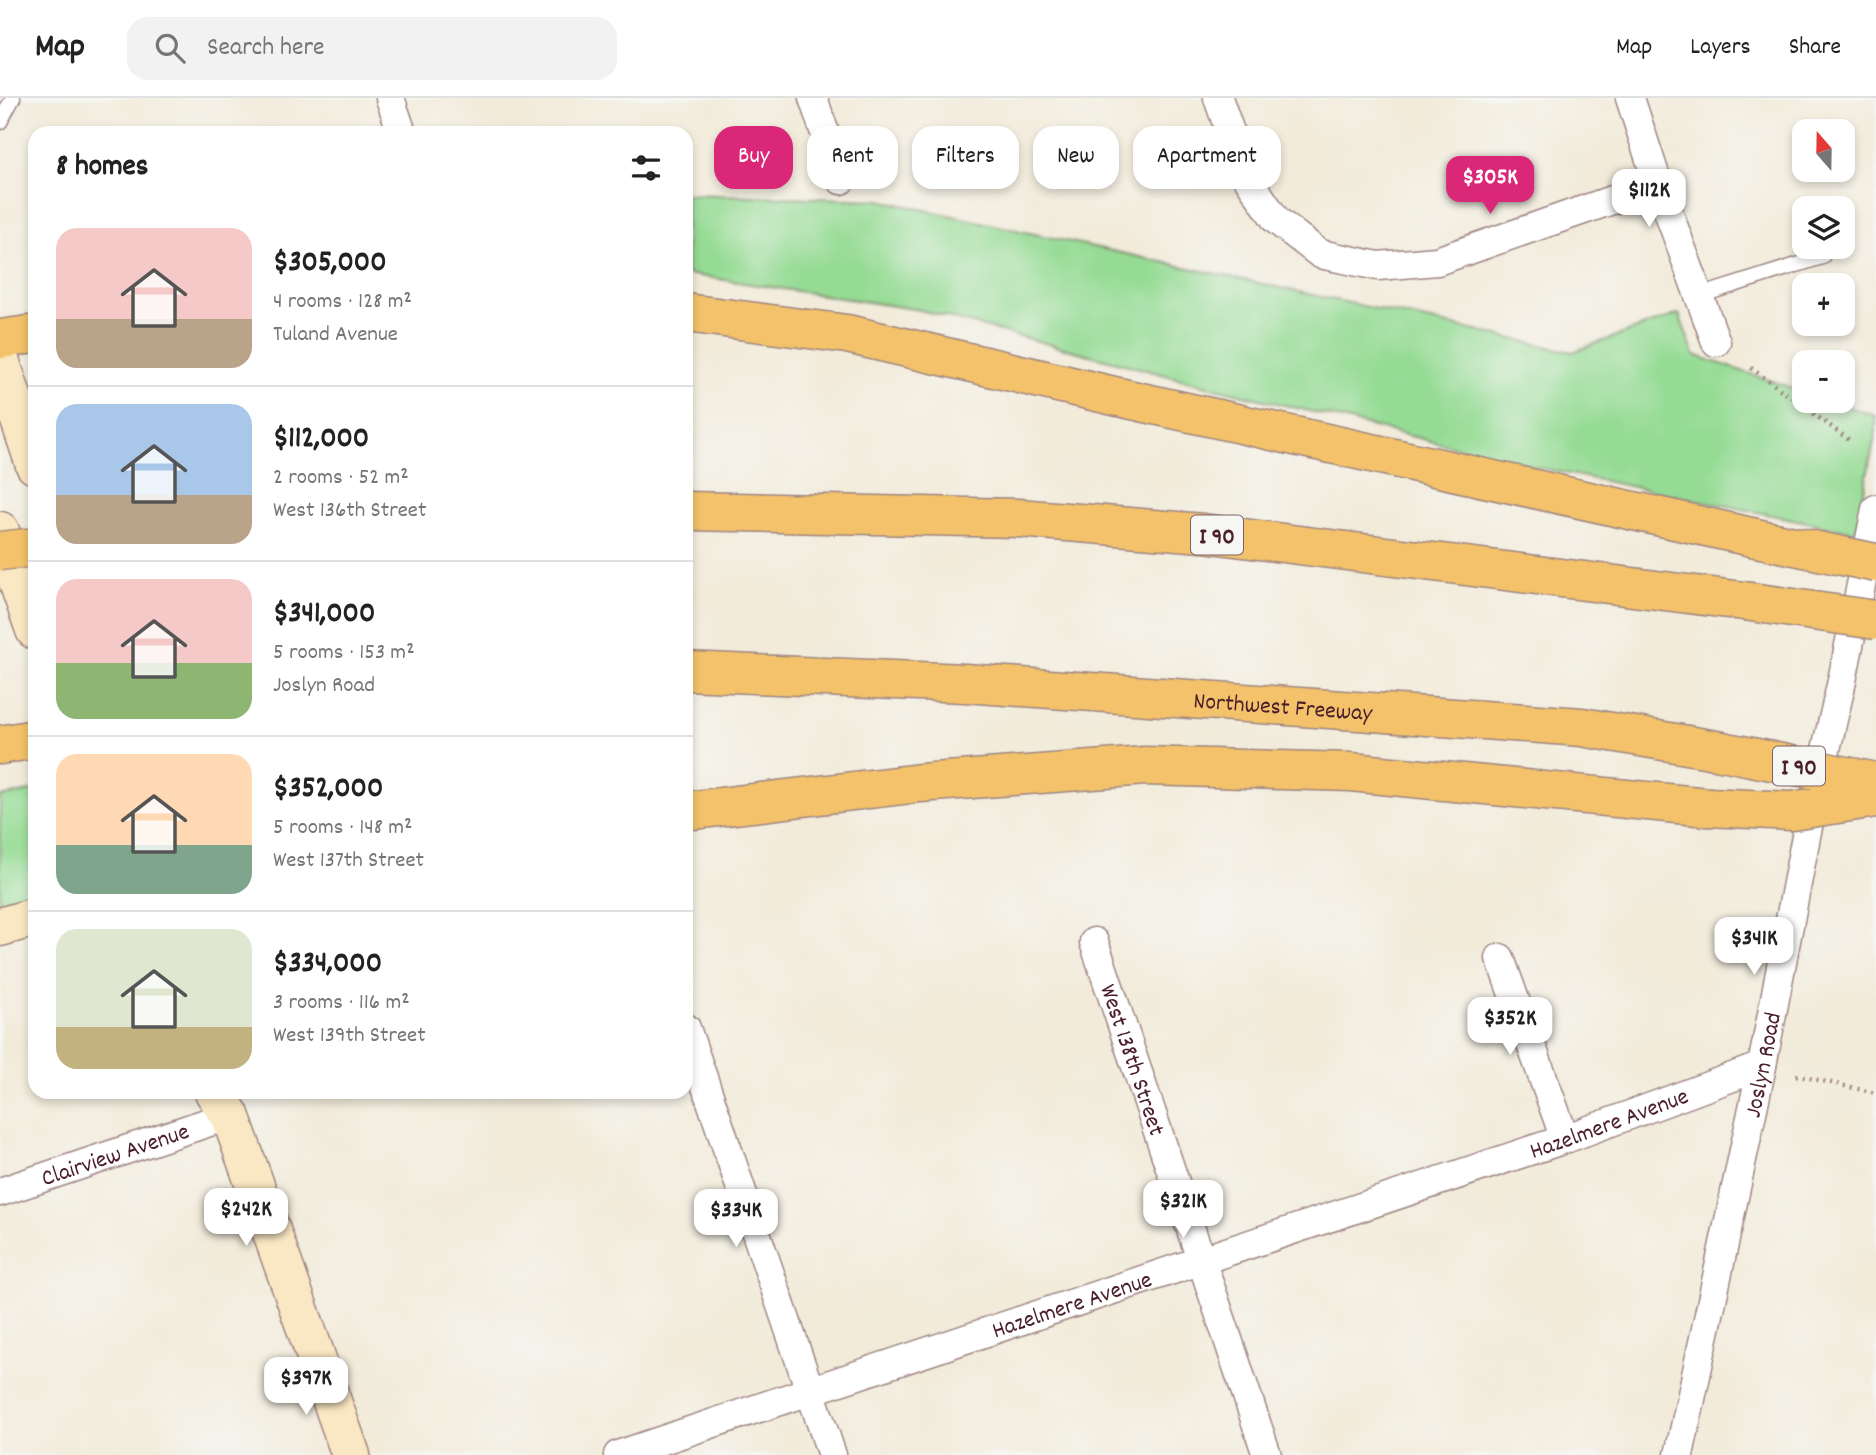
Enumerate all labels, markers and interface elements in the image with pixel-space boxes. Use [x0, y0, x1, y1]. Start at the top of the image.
search box [127, 17, 617, 80]
text: Map [35, 25, 85, 72]
icon: search [151, 29, 189, 67]
text: Search here [207, 30, 325, 67]
text: Map [1616, 31, 1652, 65]
text: Layers [1690, 31, 1751, 65]
text: Share [1789, 31, 1841, 65]
north arrow [1792, 119, 1855, 182]
map controls [1792, 119, 1855, 413]
chip: Buy [714, 126, 793, 189]
chip: Rent [807, 126, 898, 189]
chip: Filters [912, 126, 1019, 189]
chip: New [1033, 126, 1119, 189]
chip: Apartment [1133, 126, 1281, 189]
text: 8 homes [56, 147, 148, 190]
icon: filters [627, 149, 665, 187]
pin: $305K [1441, 156, 1539, 216]
text: $305K [1462, 162, 1518, 195]
pin: $112K [1600, 170, 1698, 229]
text: $112K [1628, 175, 1670, 208]
button: layers [1792, 196, 1855, 259]
text: $305,000 [273, 243, 387, 286]
icon: home [112, 256, 196, 340]
button: + [1792, 273, 1855, 336]
text: 4 rooms · 128 m² [273, 286, 412, 319]
text: Tuland Avenue [273, 319, 398, 352]
button: − [1792, 350, 1855, 413]
text: $112,000 [273, 419, 369, 462]
icon: home [112, 432, 196, 516]
text: 2 rooms · 52 m² [273, 462, 409, 495]
text: West 136th Street [273, 495, 426, 528]
road number: I 90 [1191, 516, 1243, 555]
text: $341,000 [273, 594, 375, 637]
icon: home [112, 607, 196, 691]
text: 5 rooms · 153 m² [273, 637, 415, 670]
text: Joslyn Road [273, 670, 375, 703]
street label: Northwest Freeway [1192, 685, 1374, 732]
road number: I 90 [1773, 746, 1825, 786]
text: $352,000 [273, 769, 383, 812]
icon: home [112, 782, 196, 866]
text: 5 rooms · 148 m² [273, 812, 412, 845]
text: West 137th Street [273, 845, 424, 878]
pin: $341K [1705, 918, 1803, 977]
text: $341K [1730, 923, 1778, 956]
text: $334,000 [273, 944, 382, 987]
icon: home [112, 957, 196, 1041]
street label: West 138th Street [1089, 980, 1172, 1141]
text: 3 rooms · 116 m² [273, 987, 410, 1020]
pin: $352K [1461, 998, 1559, 1057]
text: $352K [1483, 1003, 1537, 1036]
street label: Joslyn Road [1737, 1010, 1792, 1121]
text: West 139th Street [273, 1020, 426, 1053]
street label: Hazelmere Avenue [1526, 1081, 1694, 1170]
street label: Clairview Avenue [37, 1116, 194, 1197]
pin: $321K [1134, 1180, 1232, 1240]
text: $321K [1159, 1186, 1207, 1219]
pin: $242K [197, 1188, 295, 1248]
pin: $334K [687, 1190, 785, 1249]
text: $242K [220, 1194, 272, 1227]
text: $334K [710, 1195, 762, 1228]
street label: Hazelmere Avenue [988, 1264, 1157, 1349]
pin: $397K [257, 1358, 355, 1417]
text: $397K [280, 1363, 332, 1396]

